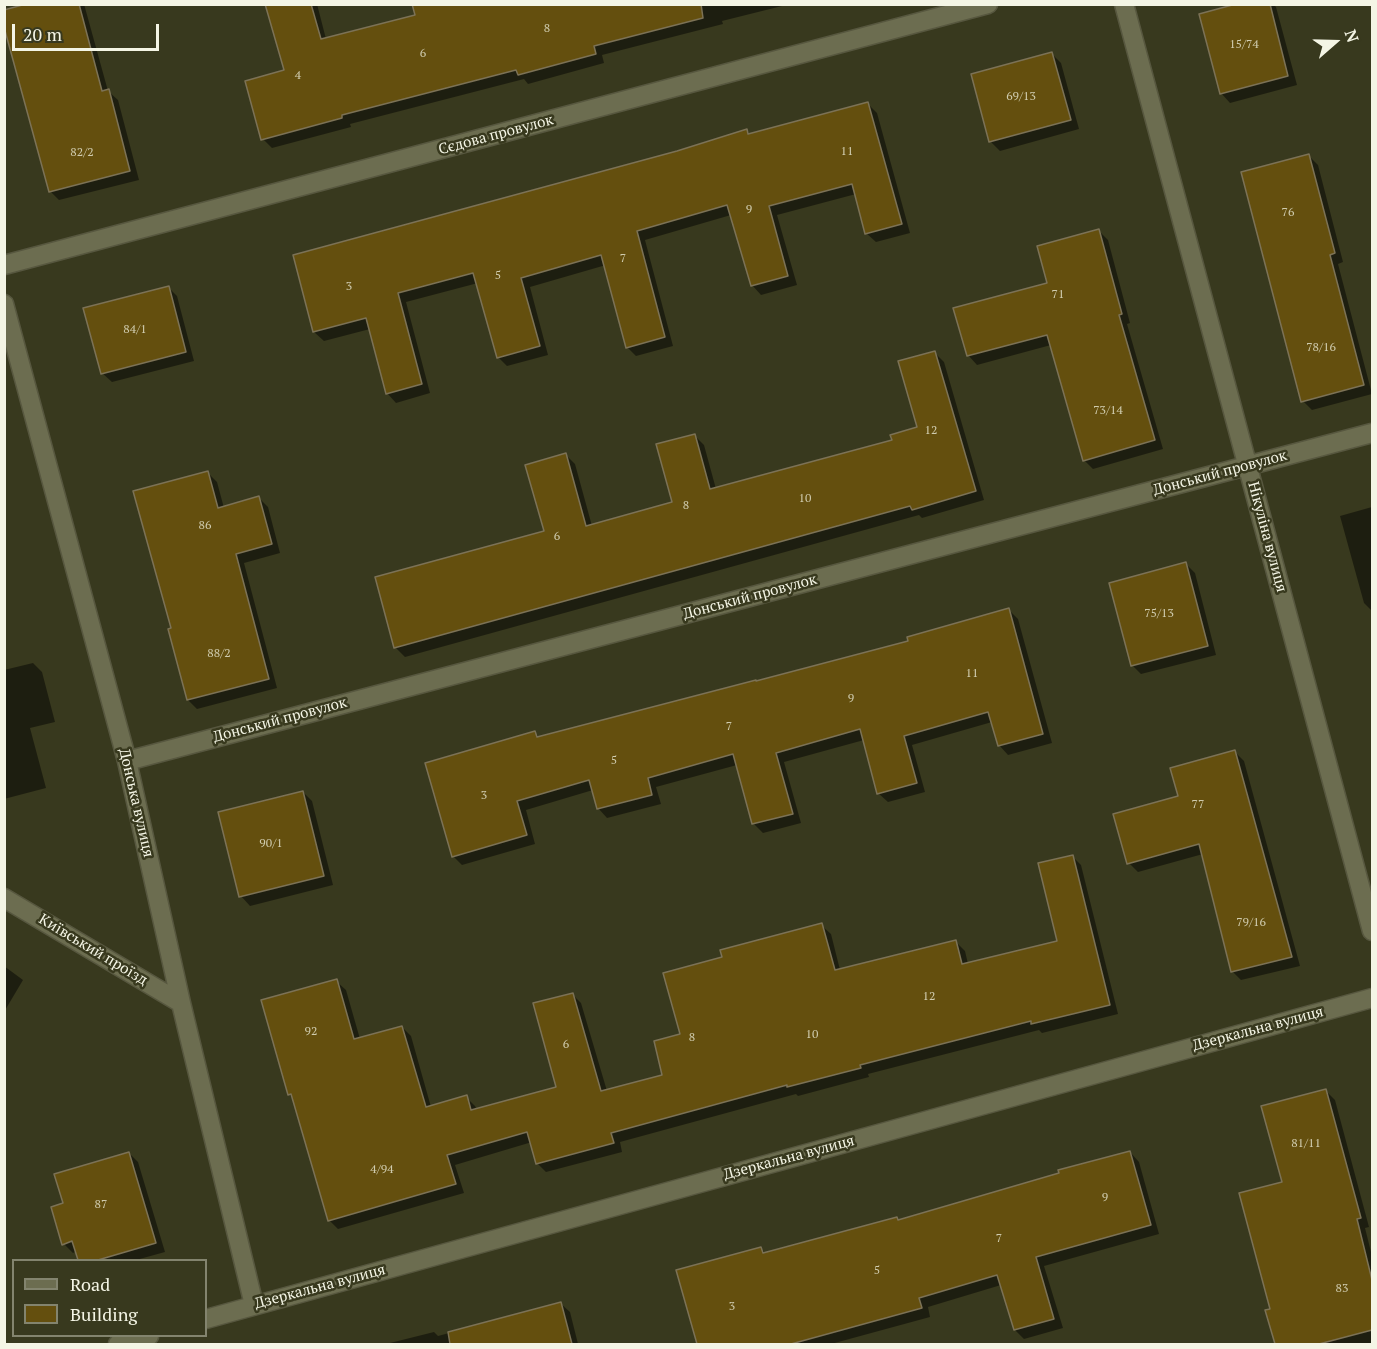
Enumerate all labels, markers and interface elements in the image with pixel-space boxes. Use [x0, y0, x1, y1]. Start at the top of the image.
scale bar [15, 12, 162, 50]
north arrow [1305, 12, 1365, 72]
text: 20 m [23, 22, 62, 46]
house number: 8 [544, 22, 550, 36]
text: N [1339, 26, 1364, 45]
house number: 15/74 [1229, 38, 1259, 52]
house number: 6 [420, 47, 426, 61]
house number: 4 [295, 69, 301, 83]
house number: 69/13 [1006, 90, 1036, 104]
street label: Сєдова провулок [437, 111, 555, 159]
house number: 11 [841, 145, 853, 159]
house number: 82/2 [70, 146, 94, 160]
house number: 9 [746, 203, 752, 217]
house number: 76 [1282, 206, 1294, 220]
house number: 7 [620, 252, 626, 266]
house number: 5 [495, 269, 501, 283]
house number: 3 [346, 280, 352, 294]
house number: 71 [1052, 288, 1064, 302]
house number: 84/1 [123, 323, 147, 337]
house number: 78/16 [1306, 341, 1336, 355]
house number: 73/14 [1093, 404, 1123, 418]
house number: 12 [925, 424, 937, 438]
street label: Донський провулок [1151, 446, 1289, 500]
street label: Нікуліна вулиця [1244, 480, 1290, 594]
house number: 10 [799, 492, 811, 506]
house number: 8 [683, 499, 689, 513]
house number: 86 [199, 519, 211, 533]
house number: 6 [554, 530, 560, 544]
street label: Донський провулок [681, 570, 819, 624]
house number: 75/13 [1144, 607, 1174, 621]
house number: 88/2 [207, 647, 231, 661]
house number: 11 [966, 667, 978, 681]
house number: 9 [848, 692, 854, 706]
street label: Донський провулок [211, 693, 349, 747]
house number: 7 [726, 720, 732, 734]
street label: Донська вулиця [115, 747, 157, 859]
house number: 5 [611, 754, 617, 768]
house number: 3 [481, 789, 487, 803]
house number: 77 [1192, 798, 1204, 812]
house number: 90/1 [259, 837, 283, 851]
street label: Київський проїзд [35, 910, 151, 990]
house number: 79/16 [1236, 916, 1266, 930]
house number: 12 [923, 990, 935, 1004]
street label: Дзеркальна вулиця [1191, 1003, 1325, 1055]
house number: 92 [305, 1025, 317, 1039]
house number: 10 [806, 1028, 818, 1042]
house number: 8 [689, 1031, 695, 1045]
house number: 6 [563, 1038, 569, 1052]
street label: Дзеркальна вулиця [722, 1132, 856, 1184]
house number: 81/11 [1291, 1137, 1321, 1151]
house number: 4/94 [370, 1163, 394, 1177]
house number: 9 [1102, 1191, 1108, 1205]
house number: 87 [95, 1198, 107, 1212]
house number: 7 [996, 1232, 1002, 1246]
legend [12, 1259, 207, 1337]
street label: Дзеркальна вулиця [253, 1261, 387, 1313]
house number: 5 [874, 1264, 880, 1278]
text: Road [70, 1272, 110, 1296]
house number: 83 [1336, 1282, 1348, 1296]
house number: 3 [729, 1300, 735, 1314]
text: Building [70, 1302, 138, 1326]

